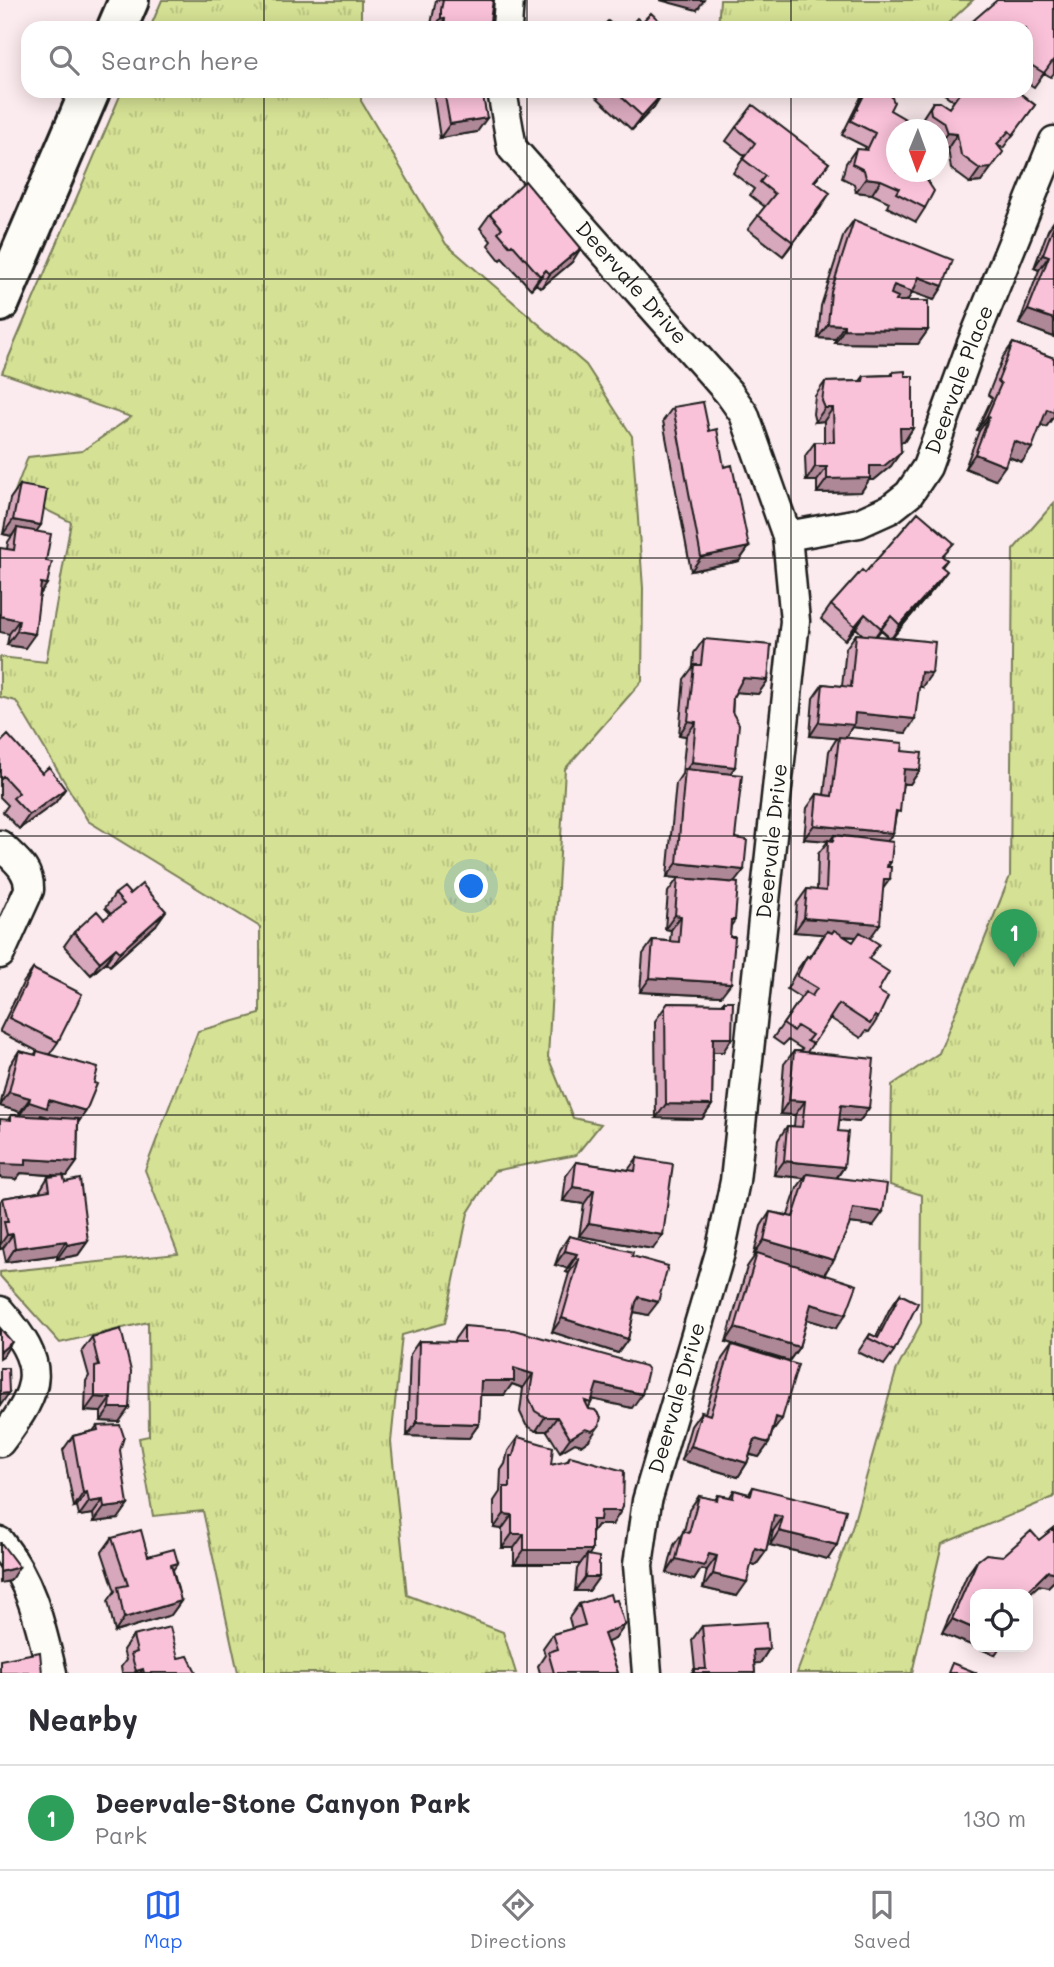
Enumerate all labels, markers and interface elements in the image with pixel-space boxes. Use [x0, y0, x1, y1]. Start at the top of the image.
search box [21, 21, 1033, 98]
icon: search [45, 41, 83, 79]
text: Search here [101, 43, 259, 77]
north arrow [886, 119, 949, 182]
street label: Deervale Drive [571, 215, 694, 349]
street label: Deervale Place [918, 301, 998, 457]
street label: Deervale Drive [749, 762, 792, 920]
your location [454, 869, 488, 903]
pin: 1 [991, 909, 1037, 967]
street label: Deervale Drive [641, 1319, 710, 1476]
map controls [970, 1589, 1033, 1652]
button: locate [970, 1589, 1033, 1652]
text: Nearby [28, 1699, 138, 1739]
text: Deervale-Stone Canyon Park [95, 1786, 471, 1820]
text: 1 [46, 1803, 56, 1833]
text: 130 m [962, 1803, 1026, 1833]
text: Park [95, 1820, 147, 1850]
tab: Map [144, 1886, 182, 1953]
tab: Directions [470, 1886, 566, 1953]
tab: Saved [854, 1886, 910, 1953]

